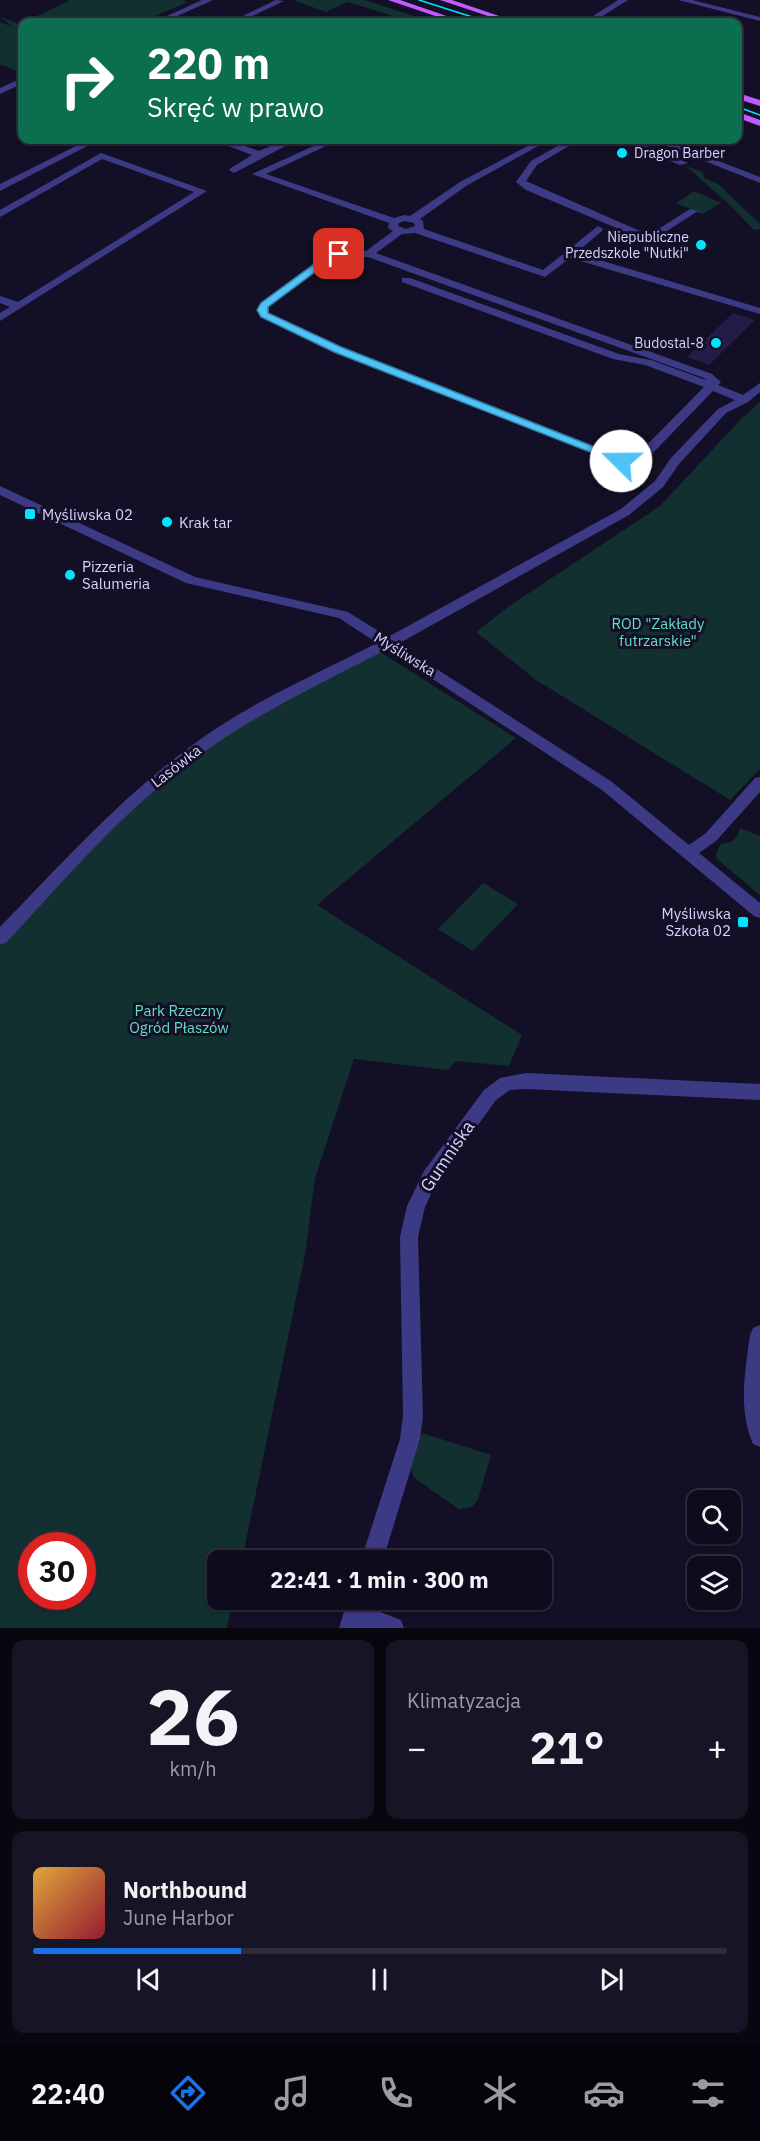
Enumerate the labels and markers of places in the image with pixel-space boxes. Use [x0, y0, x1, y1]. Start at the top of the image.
place label: Dragon Barber [634, 144, 725, 162]
marker: Dragon Barber [615, 146, 629, 160]
pin [313, 228, 364, 279]
place label: Niepubliczne Przedszkole "Nutki" [565, 228, 689, 262]
marker: Niepubliczne Przedszkole "Nutki" [694, 238, 708, 252]
place label: Budostal-8 [634, 334, 704, 352]
marker: Budostal-8 [709, 336, 723, 350]
place label: Myśliwska 02 [42, 505, 133, 524]
marker: Myśliwska 02 [23, 507, 37, 521]
place label: Krak tar [179, 513, 233, 532]
marker: Krak tar [160, 515, 174, 529]
place label: Pizzeria Salumeria [82, 557, 150, 593]
marker: Pizzeria Salumeria [63, 568, 77, 582]
place label: Myśliwska Szkoła 02 [662, 904, 731, 940]
marker: Myśliwska Szkoła 02 [736, 915, 750, 929]

